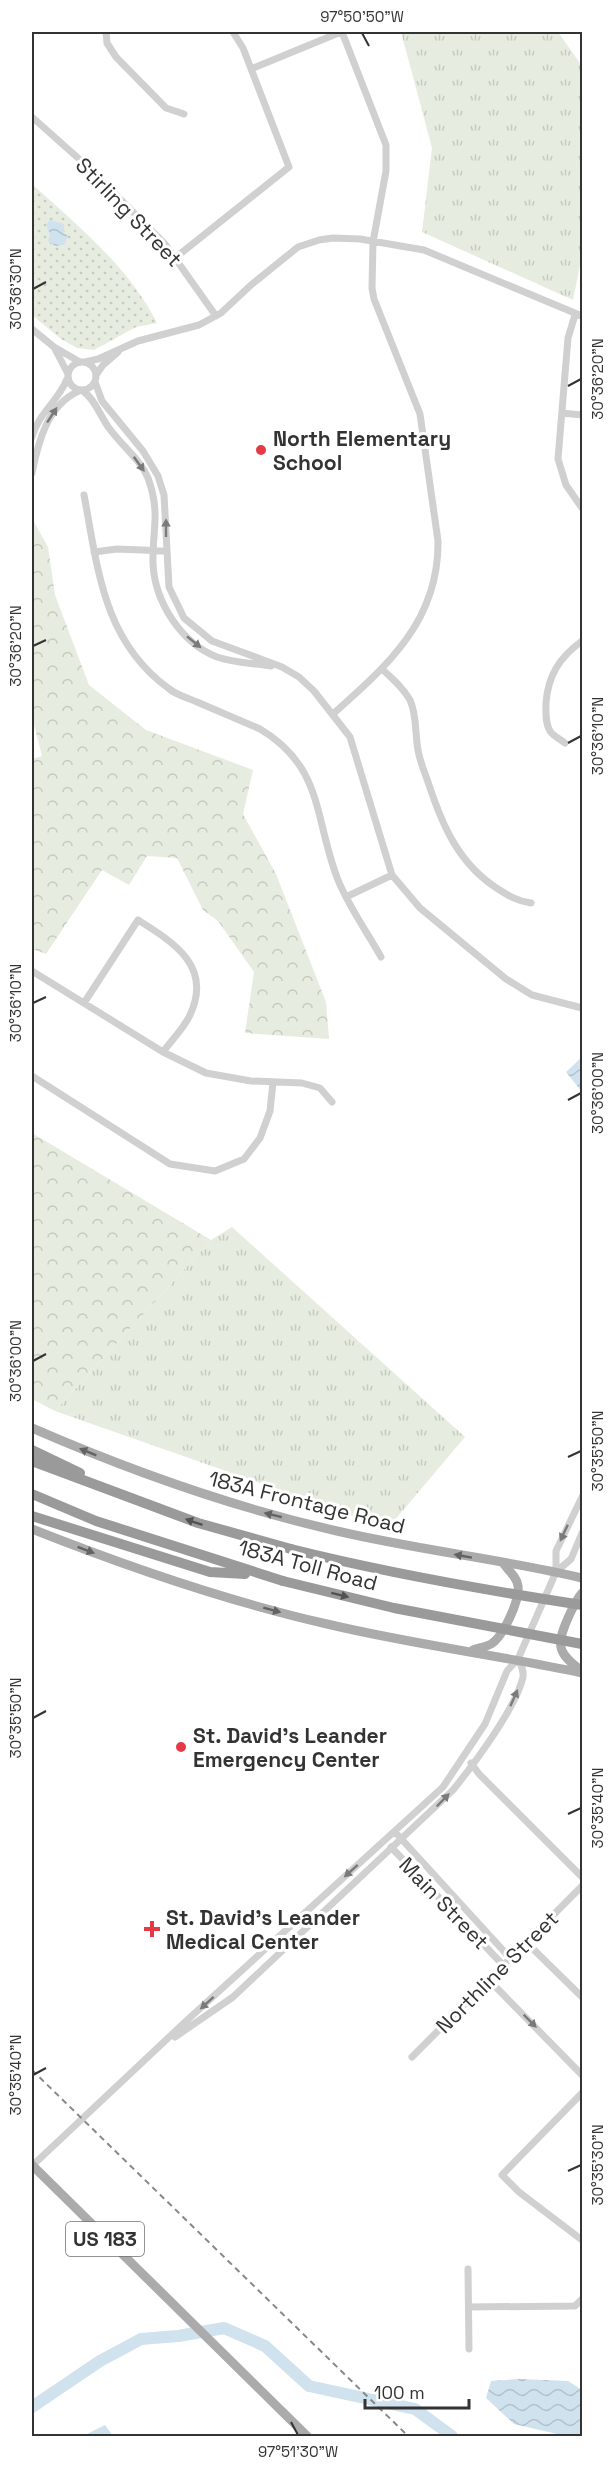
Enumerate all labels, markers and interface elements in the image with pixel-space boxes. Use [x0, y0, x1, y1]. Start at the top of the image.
text: 97°50'50"W [320, 7, 404, 26]
street label: Stirling Street [70, 152, 188, 272]
text: 30°36'30"N [6, 248, 25, 330]
text: 30°36'20"N [588, 338, 607, 420]
one-way arrow [47, 407, 58, 424]
place label: North Elementary School [273, 425, 451, 476]
marker: North Elementary School [254, 443, 268, 457]
one-way arrow [133, 456, 145, 472]
one-way arrow [161, 518, 171, 537]
text: 30°36'20"N [6, 605, 25, 687]
one-way arrow [187, 636, 202, 648]
text: 30°36'10"N [588, 697, 607, 775]
text: 30°36'10"N [6, 964, 25, 1042]
text: 30°36'00"N [588, 1052, 607, 1134]
text: 30°36'00"N [6, 1320, 25, 1402]
text: 30°35'50"N [588, 1410, 607, 1492]
one-way arrow [79, 1447, 97, 1456]
street label: 183A Frontage Road [206, 1465, 408, 1539]
one-way arrow [263, 1509, 282, 1519]
one-way arrow [185, 1516, 203, 1526]
one-way arrow [560, 1525, 569, 1542]
street label: 183A Toll Road [236, 1533, 380, 1597]
one-way arrow [77, 1546, 95, 1556]
one-way arrow [453, 1551, 472, 1560]
one-way arrow [330, 1591, 349, 1601]
one-way arrow [263, 1606, 281, 1615]
text: 30°35'50"N [6, 1677, 25, 1759]
one-way arrow [509, 1688, 519, 1706]
place label: St. David’s Leander Emergency Center [193, 1722, 387, 1773]
marker: St. David’s Leander Emergency Center [174, 1740, 188, 1754]
text: 30°35'40"N [588, 1768, 607, 1848]
one-way arrow [436, 1793, 450, 1807]
street label: Main Street [393, 1851, 495, 1955]
one-way arrow [344, 1864, 359, 1878]
place label: St. David’s Leander Medical Center [166, 1904, 360, 1955]
street label: Northline Street [430, 1905, 564, 2039]
marker: St. David’s Leander Medical Center [143, 1920, 161, 1938]
one-way arrow [200, 1996, 215, 2010]
one-way arrow [523, 2014, 537, 2029]
text: 30°35'40"N [6, 2035, 25, 2115]
text: 30°35'30"N [588, 2124, 607, 2206]
road number: US 183 [66, 2222, 144, 2256]
scale bar [365, 2372, 468, 2410]
text: 100 m [374, 2381, 425, 2404]
text: 97°51'30"W [258, 2442, 338, 2461]

